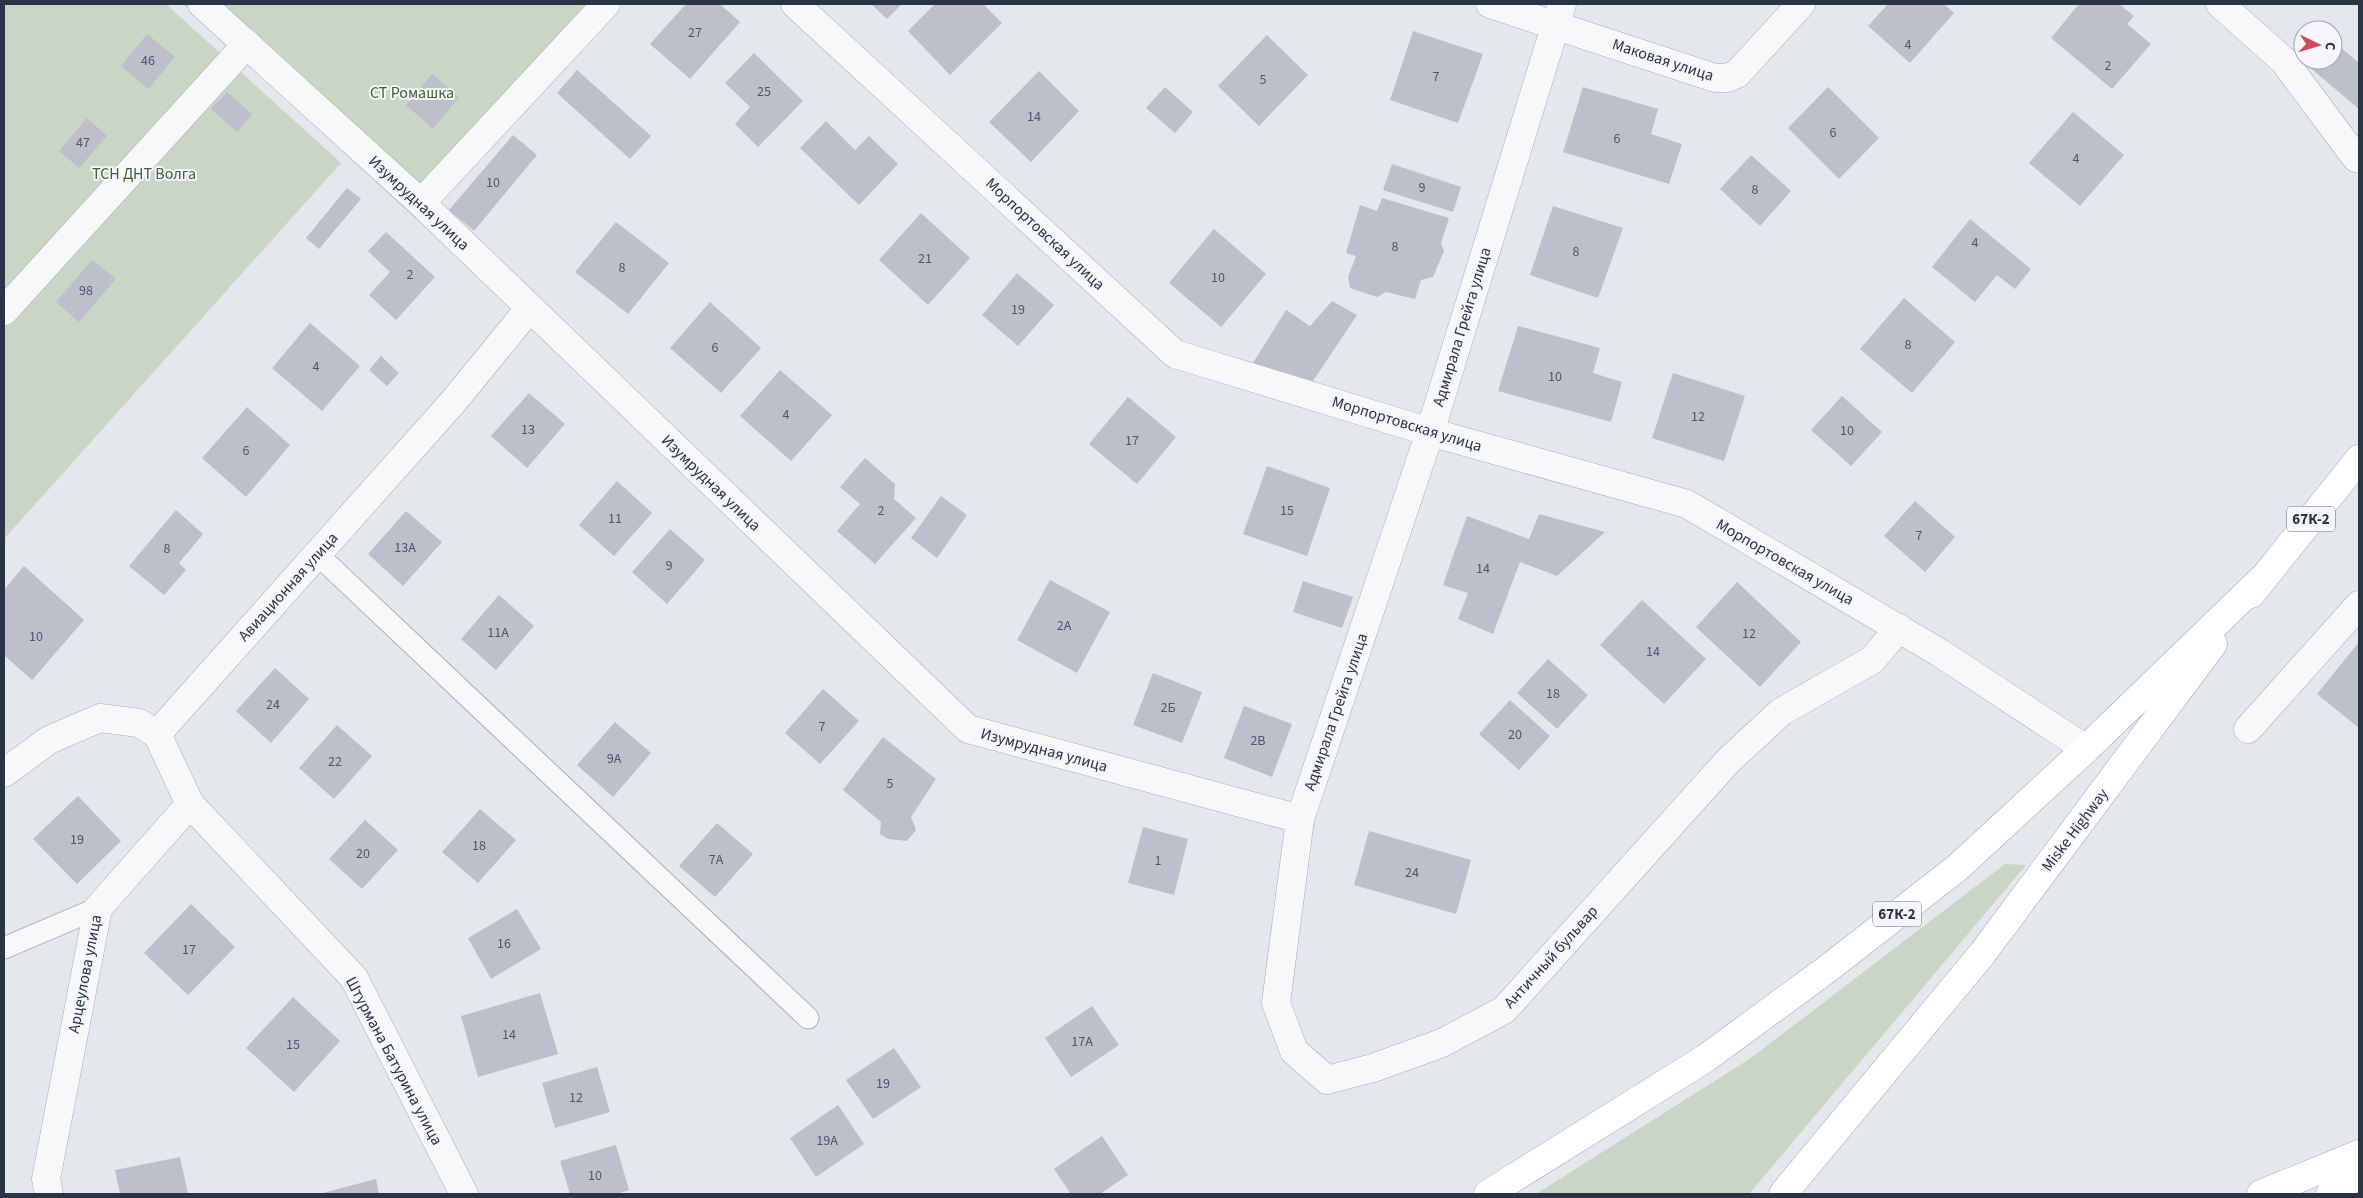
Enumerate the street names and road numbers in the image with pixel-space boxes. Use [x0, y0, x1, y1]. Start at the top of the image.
street label: Маковая улица [1609, 33, 1717, 87]
street label: Изумрудная улица [364, 150, 474, 256]
street label: Морпортовская улица [981, 173, 1109, 295]
street label: Адмирала Грейга улица [1427, 245, 1497, 409]
street label: Морпортовская улица [1329, 391, 1485, 457]
street label: Изумрудная улица [656, 430, 766, 536]
road number: 67К-2 [2287, 506, 2335, 532]
street label: Морпортовская улица [1712, 514, 1858, 610]
street label: Авиационная улица [233, 528, 343, 646]
street label: Адмирала Грейга улица [1299, 630, 1373, 794]
street label: Изумрудная улица [978, 722, 1110, 778]
street label: Miske Highway [2036, 783, 2114, 876]
street label: Античный бульвар [1499, 901, 1603, 1013]
road number: 67К-2 [1873, 902, 1921, 926]
street label: Арцеулова улица [63, 913, 107, 1035]
street label: Штурмана Батурина улица [340, 973, 448, 1149]

